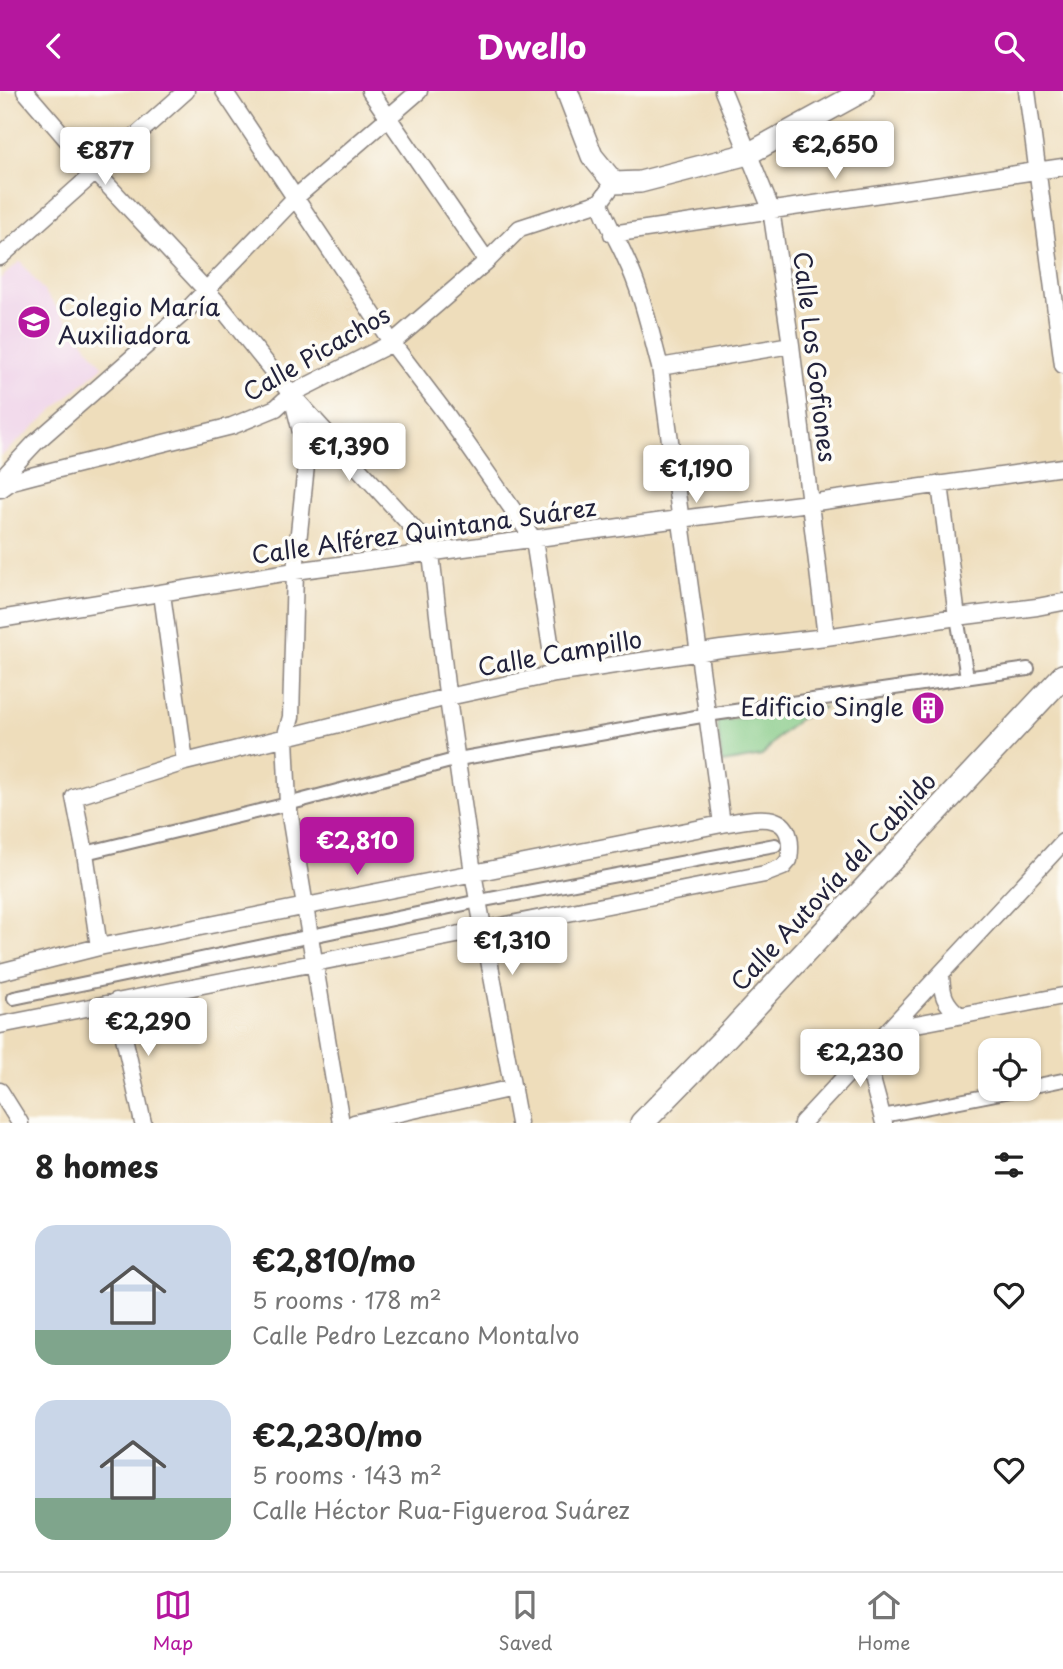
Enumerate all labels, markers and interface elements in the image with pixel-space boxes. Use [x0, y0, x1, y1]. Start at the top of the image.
text: Dwello [477, 22, 586, 70]
icon: back [35, 27, 73, 65]
icon: search [990, 27, 1028, 65]
pin: €2,650 [778, 122, 892, 181]
text: €2,650 [792, 126, 878, 161]
pin: €877 [64, 127, 146, 187]
text: €877 [76, 132, 134, 167]
street label: Calle Los Gofiones [785, 249, 847, 464]
place label: Colegio María Auxiliadora [58, 288, 220, 352]
street label: Calle Picachos [236, 295, 396, 409]
school or university icon: Colegio María Auxiliadora [15, 303, 53, 341]
pin: €1,390 [292, 423, 406, 483]
text: €1,390 [309, 428, 389, 463]
pin: €1,190 [639, 445, 753, 505]
text: €1,190 [659, 450, 733, 485]
street label: Calle Alférez Quintana Suárez [249, 488, 598, 572]
street label: Calle Campillo [475, 620, 645, 684]
place label: Edificio Single [741, 688, 904, 724]
building icon: Edificio Single [909, 689, 947, 727]
street label: Calle Autovía del Cabildo [721, 763, 944, 998]
pin: €2,810 [300, 817, 414, 877]
text: €2,810 [316, 822, 398, 857]
pin: €1,310 [455, 917, 569, 977]
text: €1,310 [473, 922, 551, 957]
pin: €2,290 [91, 999, 205, 1058]
text: €2,290 [105, 1003, 191, 1038]
pin: €2,230 [803, 1030, 917, 1089]
text: €2,230 [816, 1034, 904, 1069]
map controls [978, 1038, 1041, 1101]
button: locate [978, 1038, 1041, 1101]
text: 8 homes [35, 1143, 158, 1188]
icon: filters [990, 1146, 1028, 1184]
text: €2,810/mo [252, 1237, 415, 1282]
icon: home [91, 1253, 175, 1337]
icon: heart [990, 1276, 1028, 1314]
text: 5 rooms · 178 m² [252, 1282, 442, 1317]
text: Calle Pedro Lezcano Montalvo [252, 1317, 580, 1352]
text: €2,230/mo [252, 1412, 422, 1457]
icon: home [91, 1428, 175, 1512]
icon: heart [990, 1451, 1028, 1489]
text: 5 rooms · 143 m² [252, 1457, 442, 1492]
text: Calle Héctor Rua-Figueroa Suárez [252, 1492, 630, 1527]
tab: Map [153, 1586, 193, 1656]
tab: Saved [498, 1586, 552, 1656]
tab: Home [858, 1586, 910, 1656]

